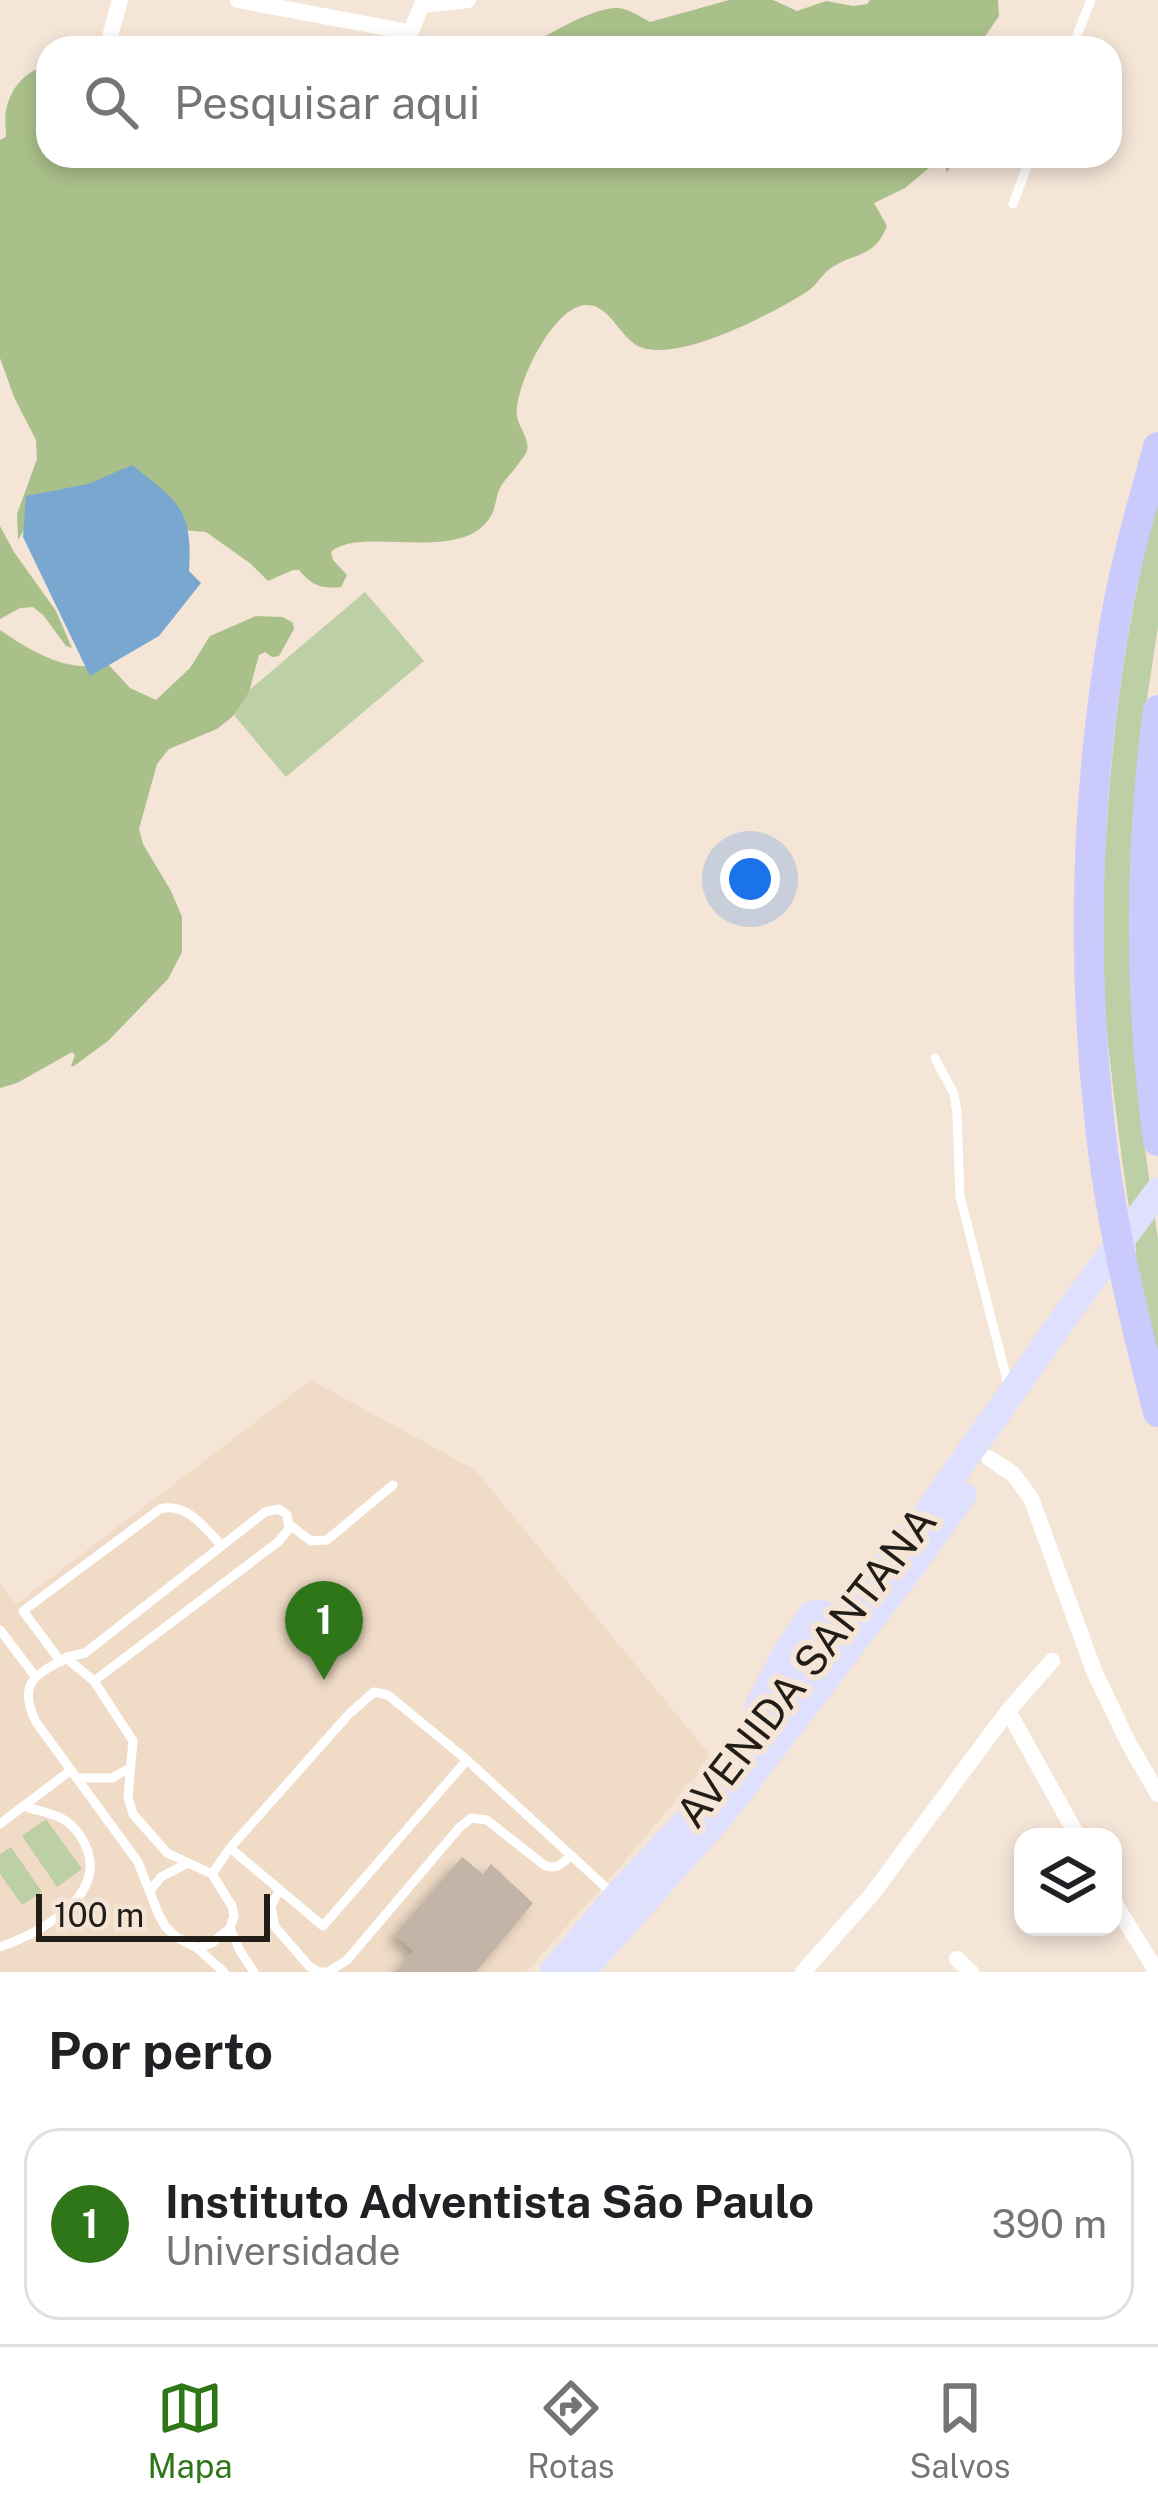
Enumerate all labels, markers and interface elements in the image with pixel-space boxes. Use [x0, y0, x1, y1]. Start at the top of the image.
search box [36, 36, 1122, 168]
icon: search [78, 69, 144, 135]
text: Pesquisar aqui [174, 76, 480, 129]
your location [720, 849, 780, 909]
street label: AVENIDA SANTANA [665, 1497, 946, 1836]
pin: 1 [285, 1581, 363, 1680]
map controls [1014, 1828, 1122, 1936]
button: layers [1014, 1828, 1122, 1936]
scale bar [36, 1888, 270, 1941]
text: 100 m [54, 1896, 144, 1934]
text: Por perto [48, 2021, 273, 2080]
text: Instituto Adventista São Paulo [165, 2175, 814, 2228]
text: 1 [82, 2201, 98, 2247]
text: 390 m [992, 2201, 1107, 2247]
text: Universidade [165, 2228, 401, 2274]
tab: Mapa [147, 2375, 232, 2485]
tab: Rotas [527, 2375, 615, 2485]
tab: Salvos [909, 2375, 1011, 2485]

